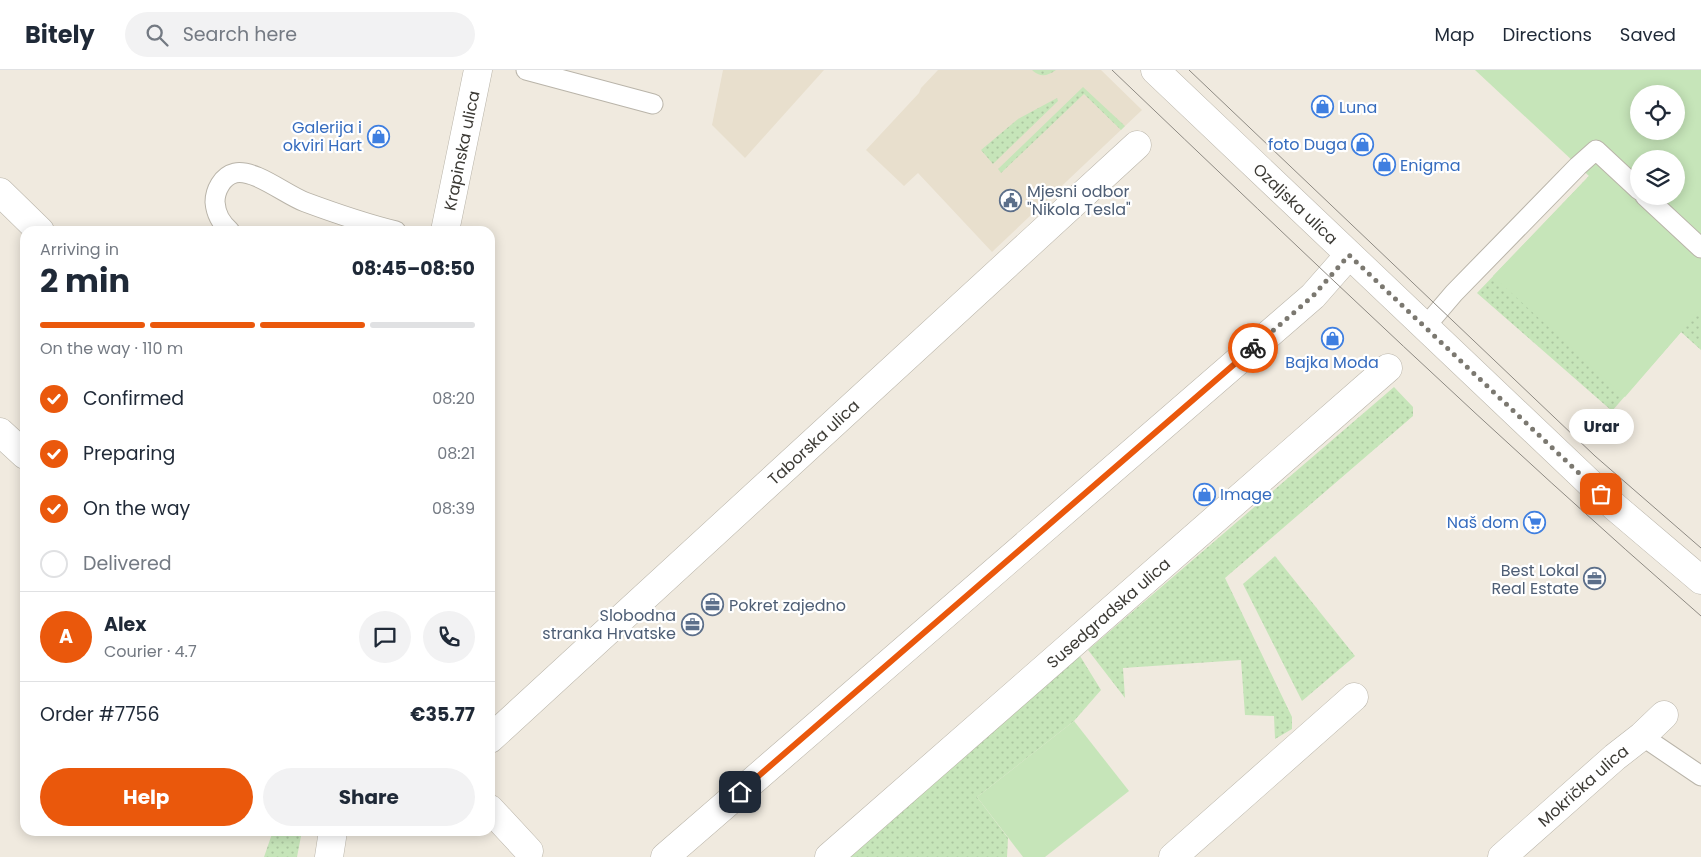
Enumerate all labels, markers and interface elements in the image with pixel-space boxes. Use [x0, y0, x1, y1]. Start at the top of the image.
search box [125, 12, 475, 57]
text: Bitely [25, 18, 95, 51]
icon: search [143, 21, 171, 49]
text: Search here [183, 21, 297, 48]
text: Map [1435, 22, 1474, 47]
text: Directions [1502, 22, 1592, 47]
text: Saved [1620, 22, 1676, 47]
map controls [1630, 85, 1685, 205]
button: locate [1630, 85, 1685, 140]
street label: Krapinska ulica [438, 89, 485, 213]
shop icon: Luna [1311, 95, 1335, 119]
place label: Luna [1339, 96, 1377, 119]
place label: Galerija i okviri Hart [283, 116, 362, 157]
shop icon: Galerija i okviri Hart [366, 124, 390, 148]
shop icon: foto Duga [1351, 132, 1375, 156]
place label: foto Duga [1268, 133, 1347, 156]
button: layers [1630, 150, 1685, 205]
shop icon: Enigma [1372, 153, 1396, 177]
place label: Enigma [1400, 154, 1461, 177]
street label: Ozaljska ulica [1248, 158, 1343, 250]
place label: Mjesni odbor "Nikola Tesla" [1027, 180, 1131, 221]
public building icon: Mjesni odbor "Nikola Tesla" [999, 188, 1023, 212]
text: Arriving in [40, 238, 119, 261]
text: 08:45–08:50 [352, 255, 475, 282]
text: 2 min [40, 258, 130, 303]
courier [1228, 323, 1278, 373]
shop icon: Bajka Moda [1320, 326, 1344, 350]
icon: bike [1239, 334, 1267, 362]
text: On the way · 110 m [40, 337, 183, 360]
place label: Bajka Moda [1285, 351, 1379, 374]
icon: check [40, 385, 68, 413]
text: Confirmed [83, 385, 184, 412]
text: 08:20 [432, 387, 475, 410]
street label: Taborska ulica [763, 394, 865, 490]
callout: Urar [1568, 409, 1634, 444]
text: Urar [1584, 415, 1619, 438]
icon: check [40, 440, 68, 468]
text: Preparing [83, 440, 175, 467]
text: 08:21 [437, 442, 475, 465]
pin [1580, 473, 1622, 515]
icon: bag [1587, 480, 1615, 508]
shop icon: Image [1192, 482, 1216, 506]
place label: Image [1220, 483, 1272, 506]
icon: check [40, 495, 68, 523]
text: On the way [83, 495, 190, 522]
text: 08:39 [432, 497, 475, 520]
supermarket icon: Naš dom [1523, 510, 1547, 534]
place label: Naš dom [1447, 511, 1519, 534]
text: Delivered [83, 550, 172, 577]
street label: Susedgradska ulica [1042, 553, 1175, 674]
place label: Best Lokal Real Estate [1491, 559, 1579, 600]
office icon: Best Lokal Real Estate [1583, 567, 1607, 591]
office icon: Pokret zajedno [701, 593, 725, 617]
place label: Pokret zajedno [729, 594, 846, 617]
place label: Slobodna stranka Hrvatske [542, 604, 676, 645]
text: Alex [104, 611, 146, 638]
button: chat [359, 611, 411, 663]
button: phone [423, 611, 475, 663]
office icon: Slobodna stranka Hrvatske [680, 612, 704, 636]
text: A [59, 623, 73, 650]
text: Courier · 4.7 [104, 640, 197, 663]
text: Order #7756 [40, 701, 160, 728]
text: €35.77 [410, 701, 475, 728]
street label: Mokrička ulica [1533, 740, 1633, 832]
button: Help [40, 768, 253, 826]
button: Share [263, 768, 475, 826]
pin [719, 771, 761, 813]
icon: home [726, 778, 754, 806]

